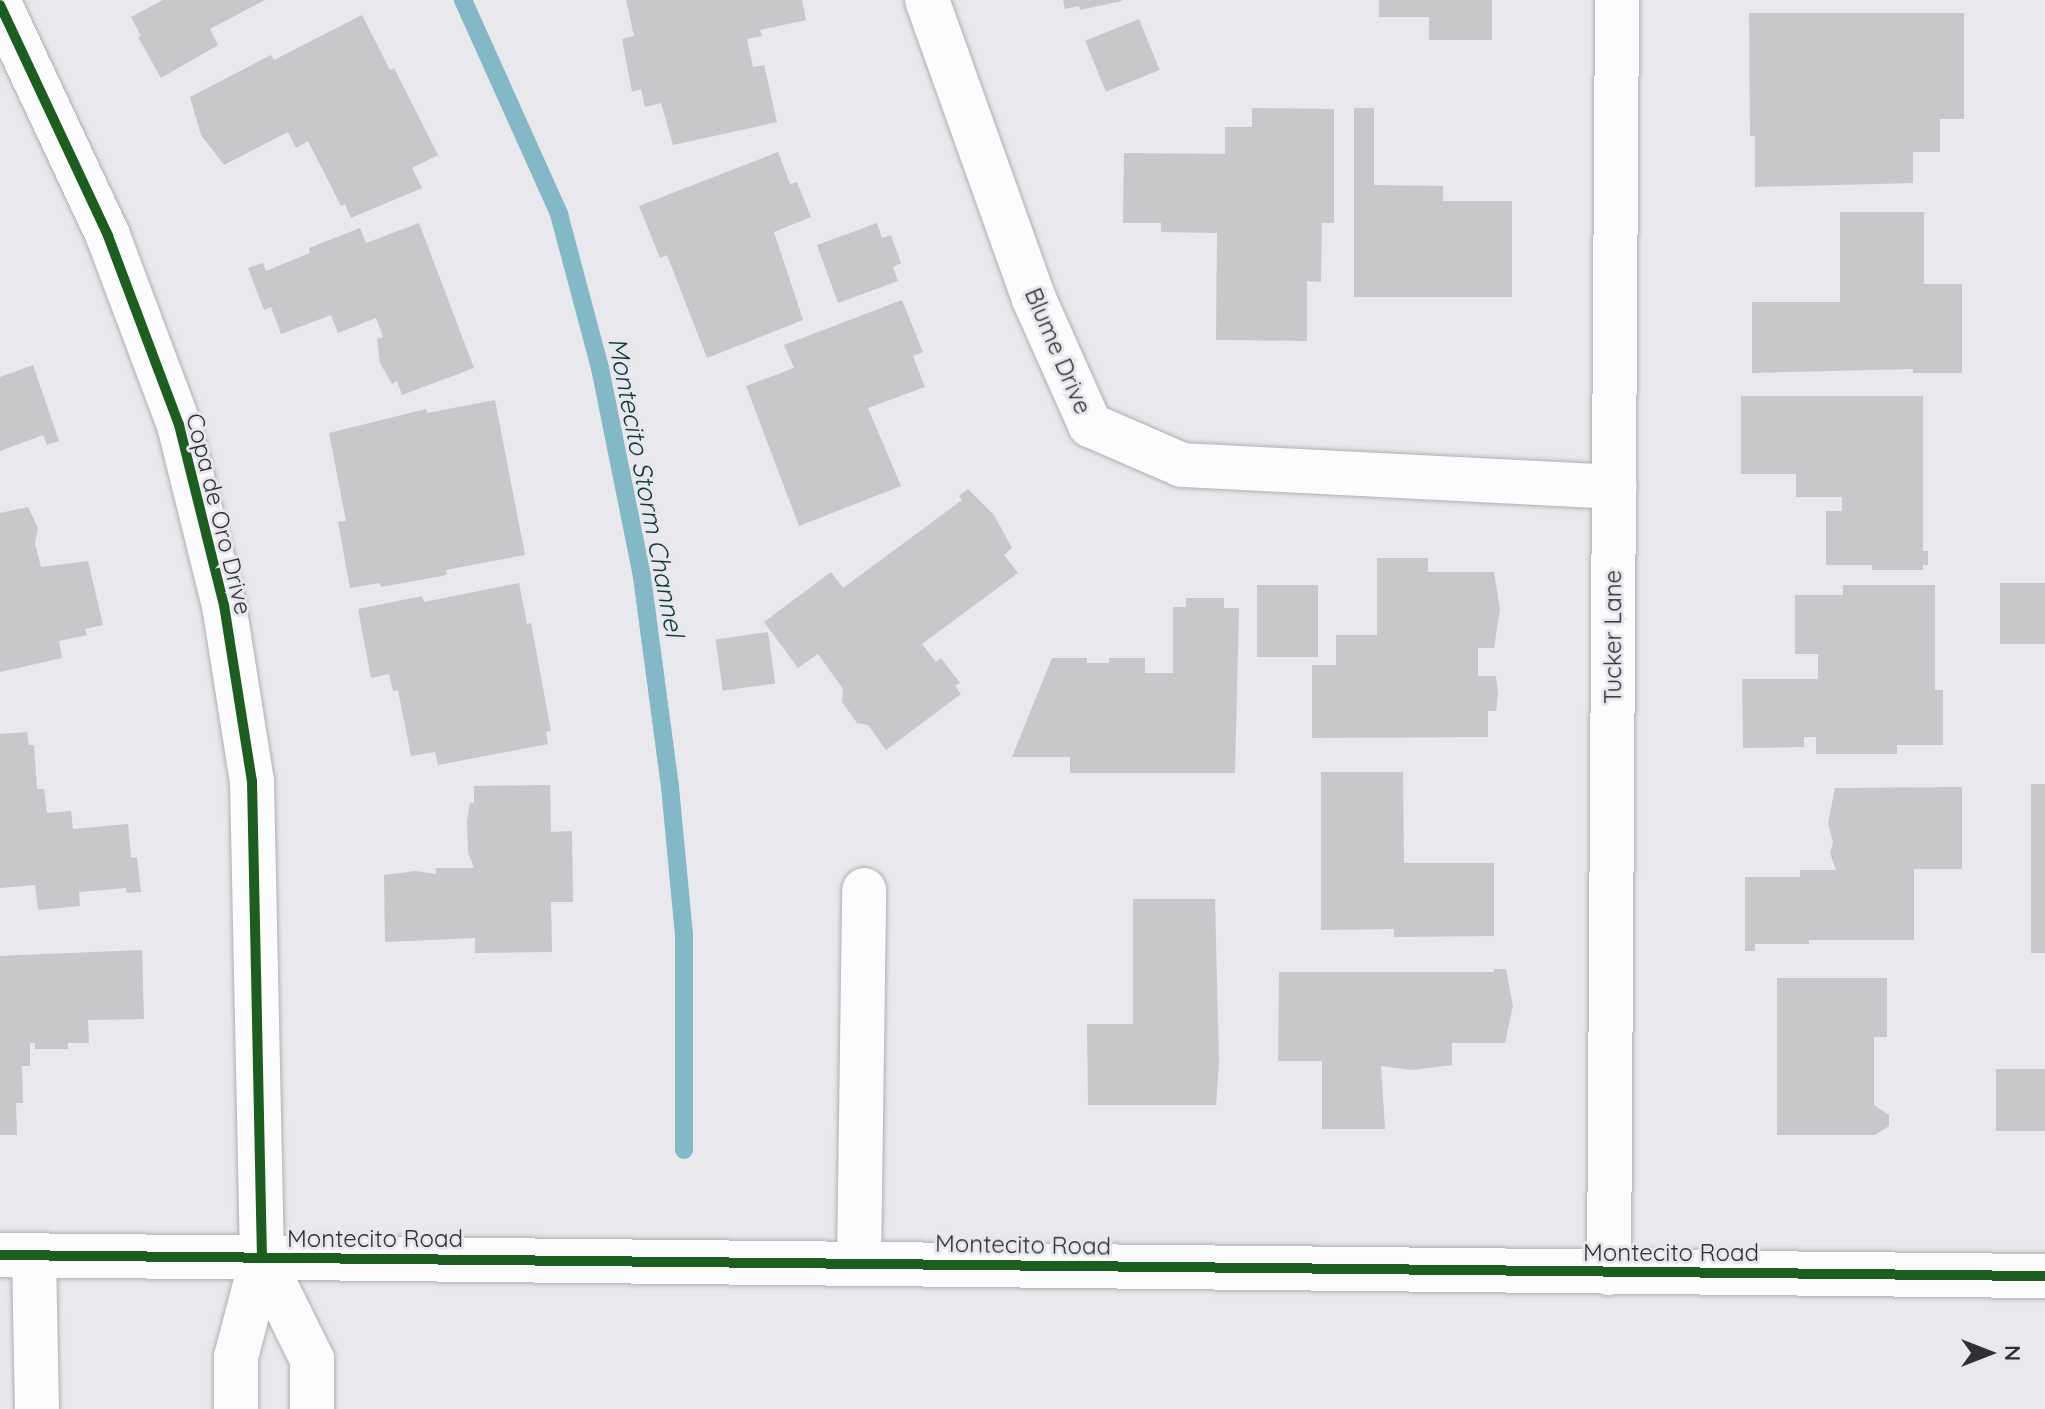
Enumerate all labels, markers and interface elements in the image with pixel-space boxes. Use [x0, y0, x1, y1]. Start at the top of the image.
street label: Blume Drive [1018, 284, 1098, 418]
water label: Montecito Storm Channel [602, 335, 690, 639]
street label: Copa de Oro Drive [180, 410, 258, 618]
street label: Tucker Lane [1599, 570, 1627, 704]
street label: Montecito Road [287, 1225, 463, 1253]
street label: Montecito Road [935, 1229, 1111, 1261]
street label: Montecito Road [1583, 1239, 1759, 1267]
north arrow [1949, 1313, 2029, 1393]
text: N [1999, 1345, 2027, 1361]

